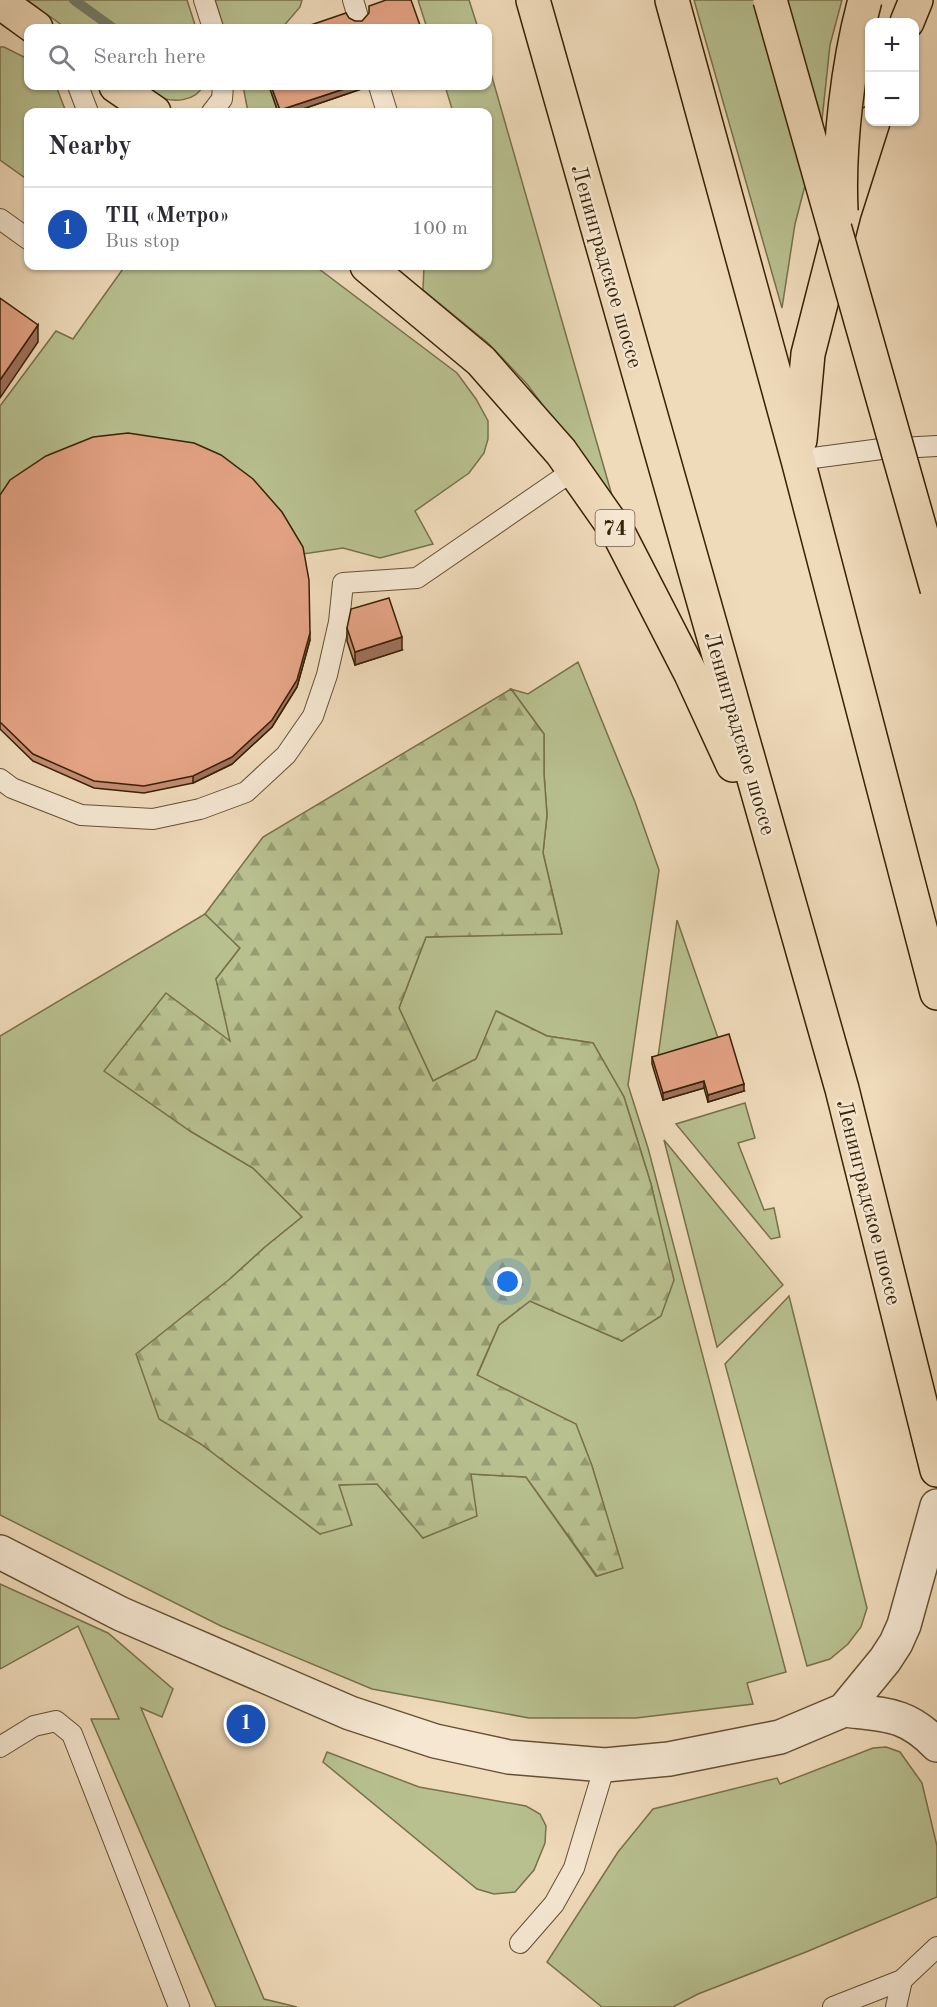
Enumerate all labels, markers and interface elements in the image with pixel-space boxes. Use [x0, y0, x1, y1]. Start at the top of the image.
map controls [865, 18, 919, 126]
button: + [865, 18, 919, 72]
search box [24, 24, 492, 90]
icon: search [45, 41, 78, 74]
text: Search here [93, 46, 206, 68]
button: − [865, 72, 919, 126]
text: Nearby [48, 134, 132, 160]
street label: Ленинградское шоссе [566, 162, 646, 371]
text: ТЦ «Метро» [105, 205, 230, 227]
text: 1 [62, 219, 73, 239]
text: 100 m [412, 219, 468, 239]
text: Bus stop [105, 232, 180, 252]
road number: 74 [596, 510, 634, 546]
street label: Ленинградское шоссе [699, 629, 779, 838]
street label: Ленинградское шоссе [832, 1098, 904, 1307]
your location [493, 1267, 522, 1296]
pin: 1 [226, 1702, 266, 1746]

